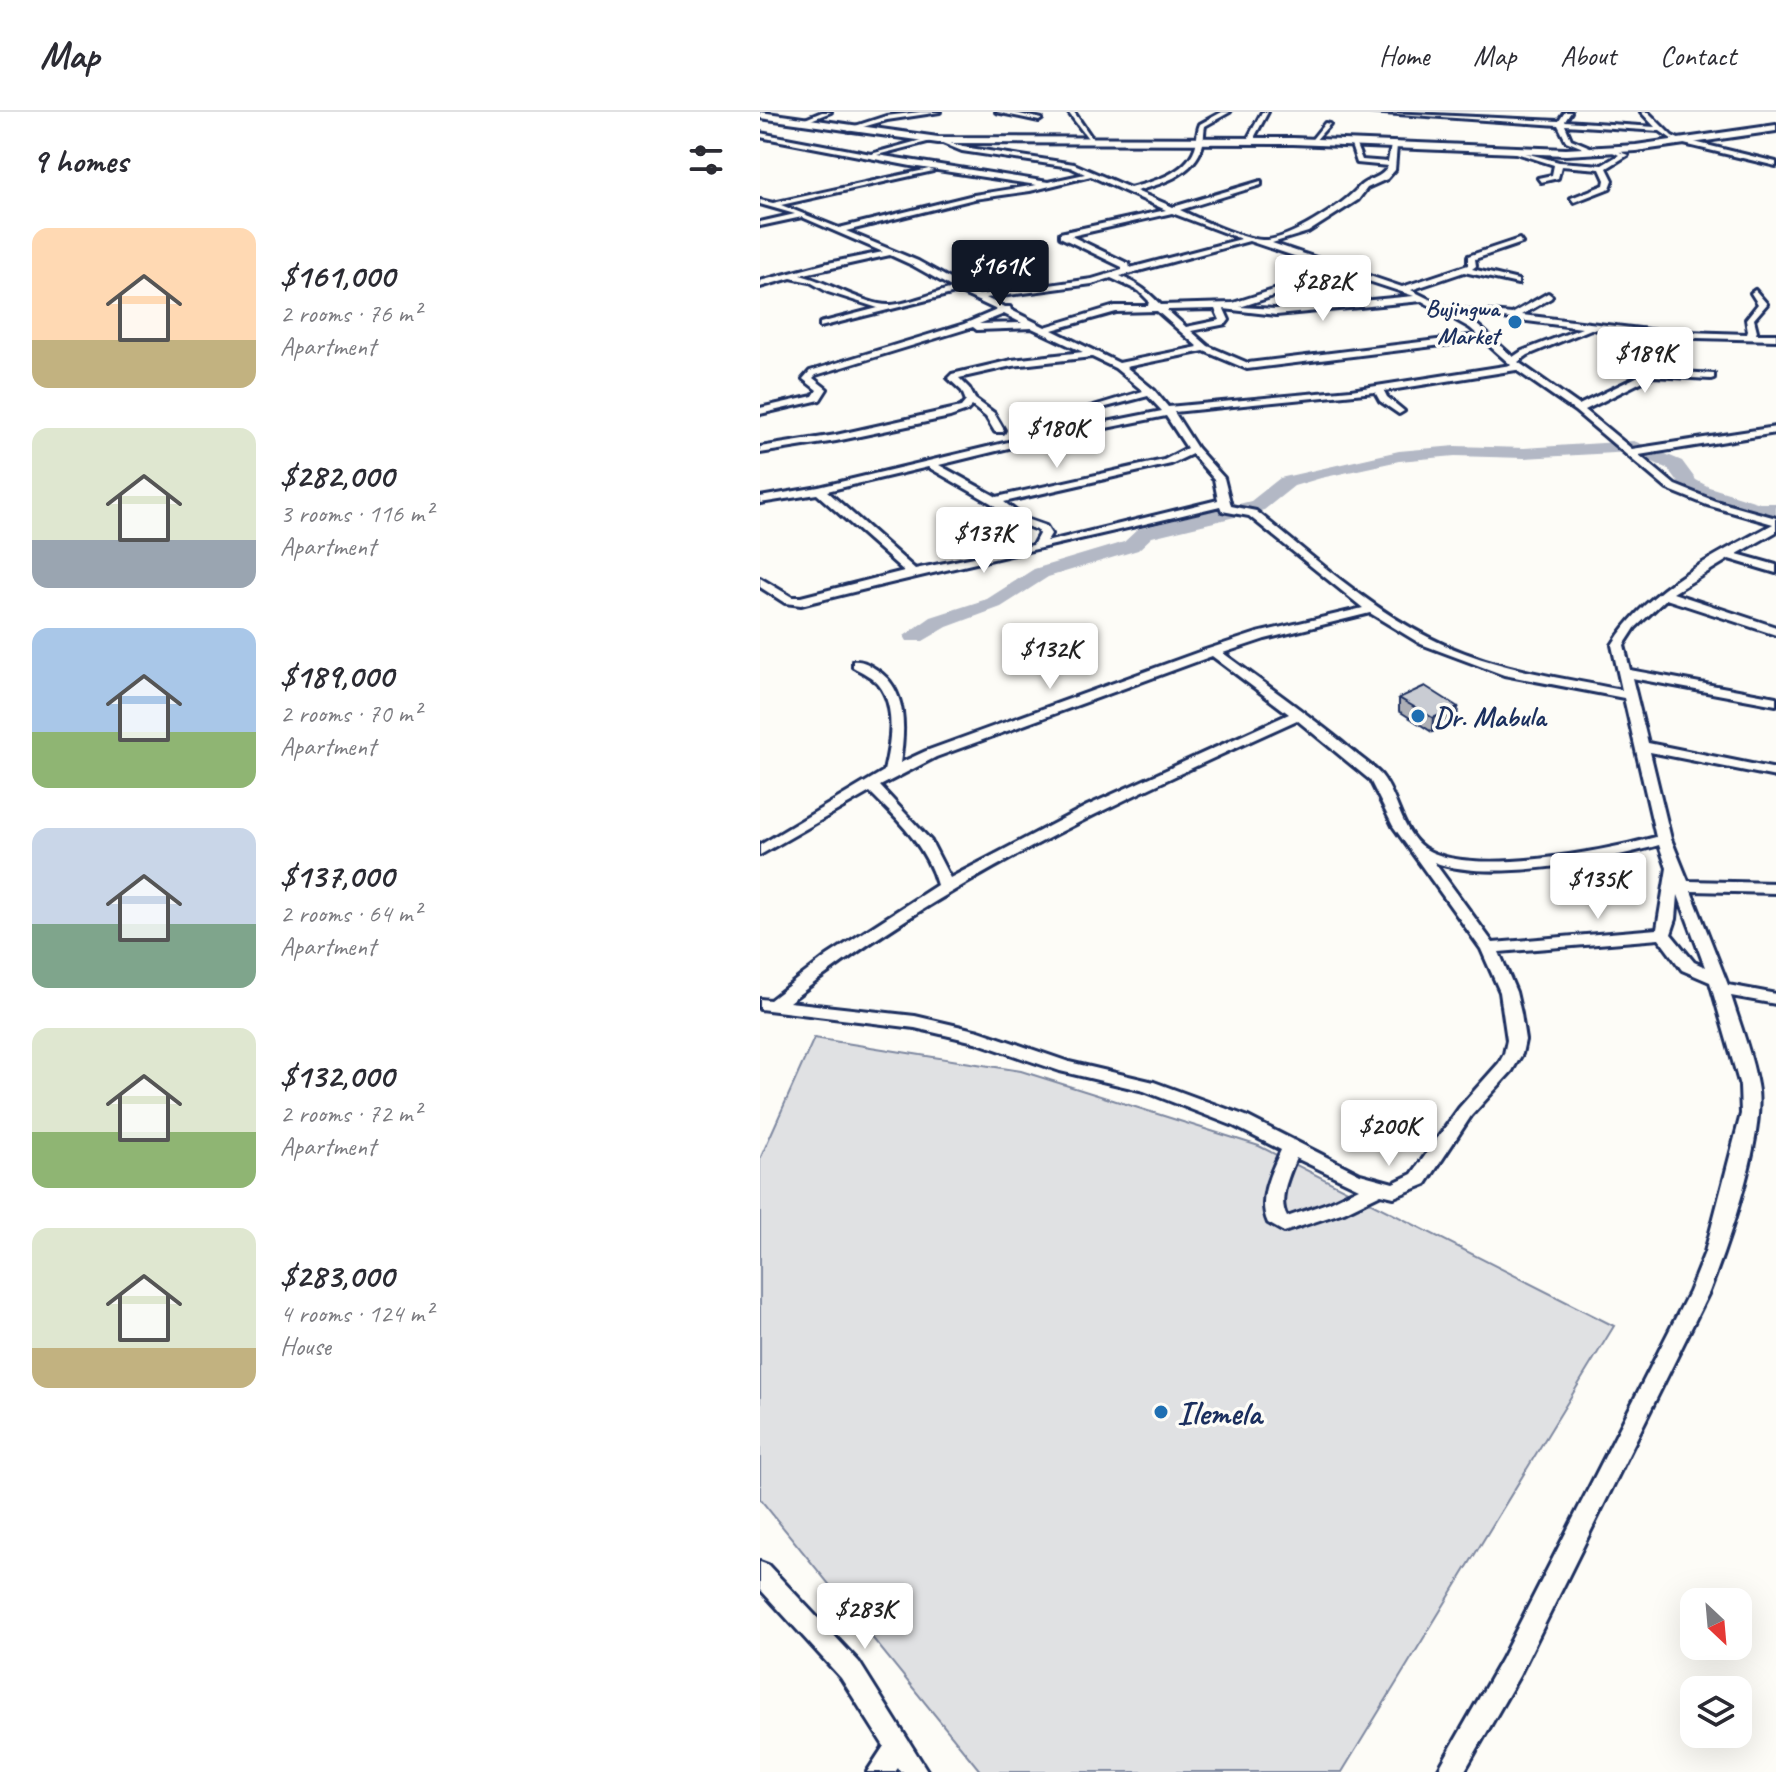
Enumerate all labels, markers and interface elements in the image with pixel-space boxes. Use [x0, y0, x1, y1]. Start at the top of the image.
text: Map [40, 32, 99, 79]
text: Home [1379, 38, 1429, 73]
text: Map [1473, 38, 1516, 73]
text: About [1560, 38, 1616, 73]
text: Contact [1660, 38, 1736, 73]
icon: filters [684, 138, 728, 182]
text: 9 homes [32, 139, 128, 182]
pin: $161K [944, 240, 1056, 308]
text: $161K [970, 249, 1030, 282]
text: $161,000 [280, 254, 395, 297]
pin: $282K [1267, 255, 1379, 323]
icon: home [96, 260, 192, 356]
text: $282K [1293, 264, 1353, 297]
place label: Bujingwa Market [1426, 293, 1503, 351]
text: 2 rooms · 76 m² [280, 297, 421, 330]
marker: Bujingwa Market [1506, 313, 1524, 331]
pin: $189K [1589, 327, 1701, 395]
text: Apartment [280, 330, 376, 363]
text: $189K [1615, 336, 1675, 369]
pin: $180K [1001, 402, 1113, 470]
text: $180K [1027, 411, 1087, 444]
text: $282,000 [280, 454, 394, 497]
icon: home [96, 460, 192, 556]
text: 3 rooms · 116 m² [280, 497, 432, 530]
pin: $137K [928, 507, 1040, 575]
text: $137K [954, 516, 1014, 549]
text: Apartment [280, 530, 376, 563]
pin: $132K [994, 623, 1106, 691]
text: $132K [1020, 632, 1080, 665]
text: $189,000 [280, 654, 393, 697]
icon: home [96, 660, 192, 756]
text: 2 rooms · 70 m² [280, 697, 421, 730]
place label: Dr. Mabula [1434, 699, 1548, 734]
marker: Dr. Mabula [1409, 707, 1427, 725]
text: Apartment [280, 730, 376, 763]
pin: $135K [1542, 853, 1654, 921]
text: $137,000 [280, 854, 394, 897]
icon: home [96, 860, 192, 956]
text: $135K [1568, 862, 1628, 895]
text: 2 rooms · 64 m² [280, 897, 421, 930]
text: Apartment [280, 930, 376, 963]
text: $132,000 [280, 1054, 394, 1097]
icon: home [96, 1060, 192, 1156]
text: 2 rooms · 72 m² [280, 1097, 421, 1130]
pin: $200K [1333, 1100, 1445, 1168]
text: $200K [1359, 1109, 1419, 1142]
text: Apartment [280, 1130, 376, 1163]
text: $283,000 [280, 1254, 394, 1297]
icon: home [96, 1260, 192, 1356]
text: 4 rooms · 124 m² [280, 1297, 432, 1330]
text: House [280, 1330, 331, 1363]
place label: Ilemela [1177, 1391, 1264, 1434]
marker: Ilemela [1152, 1403, 1170, 1421]
pin: $283K [809, 1583, 921, 1651]
north arrow [1680, 1588, 1752, 1660]
map controls [1680, 1588, 1752, 1748]
text: $283K [835, 1592, 895, 1625]
button: layers [1680, 1676, 1752, 1748]

